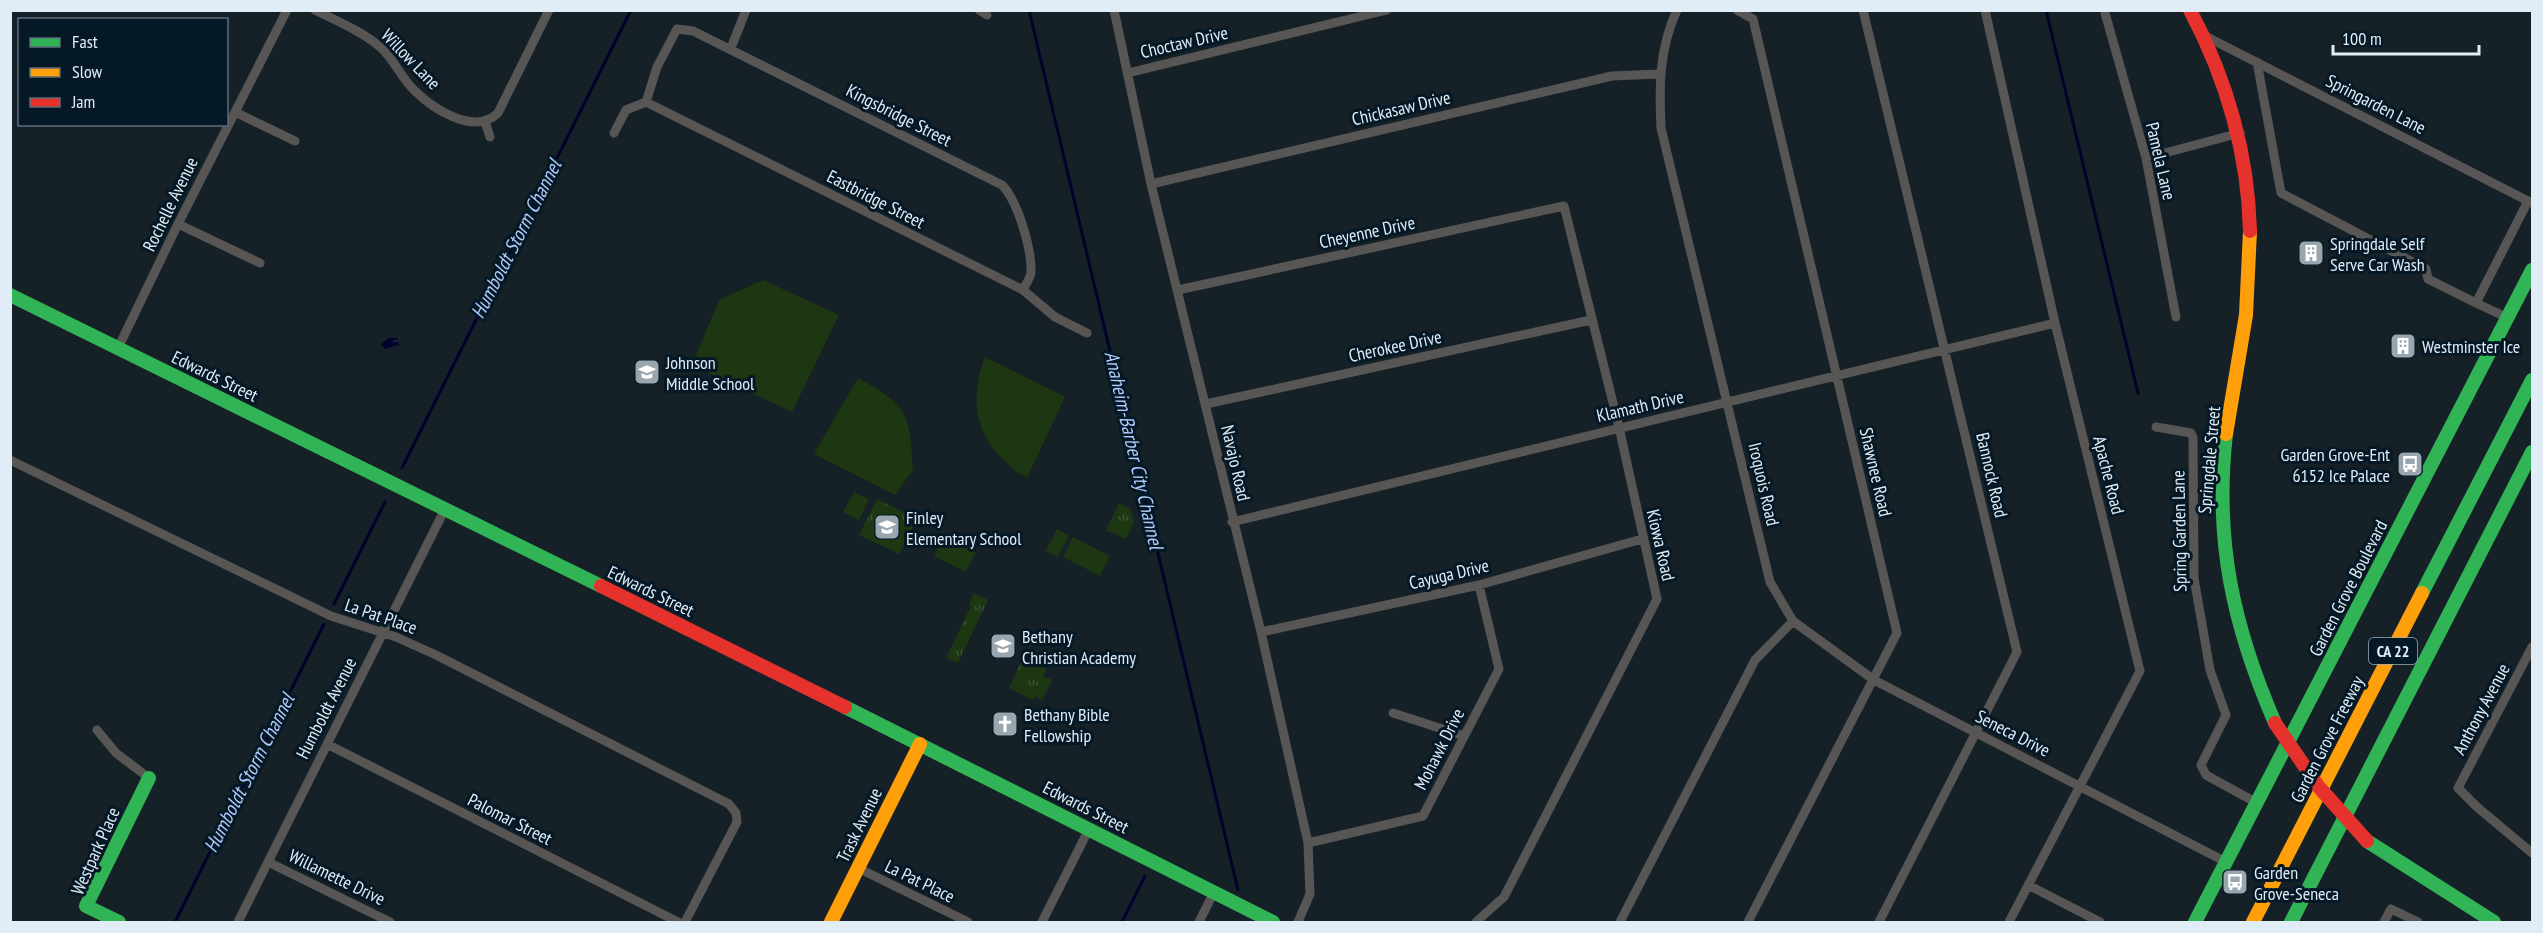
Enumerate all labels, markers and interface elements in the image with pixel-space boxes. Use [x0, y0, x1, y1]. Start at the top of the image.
legend [18, 18, 228, 126]
scale bar [2333, 18, 2478, 56]
street label: Choctaw Drive [1138, 21, 1230, 63]
street label: Willow Lane [376, 24, 446, 94]
text: 100 m [2342, 27, 2382, 50]
text: Fast [72, 30, 98, 53]
text: Slow [72, 60, 103, 83]
street label: Springarden Lane [2322, 69, 2430, 139]
street label: Kingsbridge Street [842, 79, 956, 151]
street label: Chickasaw Drive [1349, 85, 1453, 131]
text: Jam [71, 90, 95, 113]
street label: Pamela Lane [2141, 120, 2181, 202]
street label: Rochelle Avenue [137, 153, 203, 255]
water label: Humboldt Storm Channel [465, 153, 568, 323]
street label: Eastbridge Street [823, 165, 929, 233]
street label: Cheyenne Drive [1317, 211, 1417, 253]
place label: Springdale Self Serve Car Wash [2330, 232, 2426, 276]
building icon: Springdale Self Serve Car Wash [2296, 238, 2326, 268]
street label: Cherokee Drive [1346, 325, 1444, 367]
building icon: Westminster Ice [2388, 331, 2418, 361]
place label: Westminster Ice [2422, 335, 2520, 358]
street label: Edwards Street [168, 345, 262, 407]
water label: Anaheim-Barber City Channel [1099, 348, 1170, 554]
place label: Johnson Middle School [665, 351, 755, 395]
school or university icon: Johnson Middle School [632, 357, 662, 387]
street label: Klamath Drive [1594, 385, 1686, 427]
street label: Springdale Street [2193, 405, 2225, 515]
street label: Navajo Road [1216, 423, 1256, 503]
street label: Shawnee Road [1855, 425, 1897, 519]
street label: Bannock Road [1971, 430, 2013, 520]
street label: Apache Road [2088, 433, 2130, 517]
street label: Iroquois Road [1743, 440, 1785, 528]
place label: Garden Grove-Ent 6152 Ice Palace [2280, 443, 2390, 487]
bus stop icon: Garden Grove-Ent 6152 Ice Palace [2395, 449, 2425, 479]
street label: Spring Garden Lane [2166, 470, 2192, 592]
place label: Finley Elementary School [906, 506, 1022, 550]
street label: Kiowa Road [1642, 507, 1680, 583]
school or university icon: Finley Elementary School [872, 512, 902, 542]
street label: Garden Grove Boulevard [2304, 516, 2392, 660]
street label: Cayuga Drive [1407, 554, 1491, 594]
street label: Edwards Street [604, 560, 698, 622]
street label: La Pat Place [342, 593, 420, 639]
place label: Bethany Christian Academy [1022, 625, 1136, 669]
school or university icon: Bethany Christian Academy [988, 631, 1018, 661]
road number: CA 22 [2369, 638, 2417, 664]
street label: Humboldt Avenue [291, 654, 361, 762]
street label: Anthony Avenue [2447, 659, 2515, 759]
street label: Garden Grove Freeway [2285, 672, 2369, 806]
water label: Humboldt Storm Channel [198, 687, 301, 857]
place label: Bethany Bible Fellowship [1024, 703, 1110, 747]
street label: Seneca Drive [1972, 704, 2054, 762]
street label: Mohawk Drive [1409, 705, 1469, 793]
church icon: Bethany Bible Fellowship [990, 709, 1020, 739]
street label: Edwards Street [1039, 776, 1133, 838]
street label: Trask Avenue [831, 784, 887, 866]
street label: Palomar Street [464, 788, 556, 850]
street label: Westpark Place [66, 804, 124, 898]
street label: Willamette Drive [285, 844, 389, 910]
street label: La Pat Place [881, 854, 959, 908]
place label: Garden Grove-Seneca [2254, 861, 2339, 905]
bus stop icon: Garden Grove-Seneca [2220, 867, 2250, 897]

